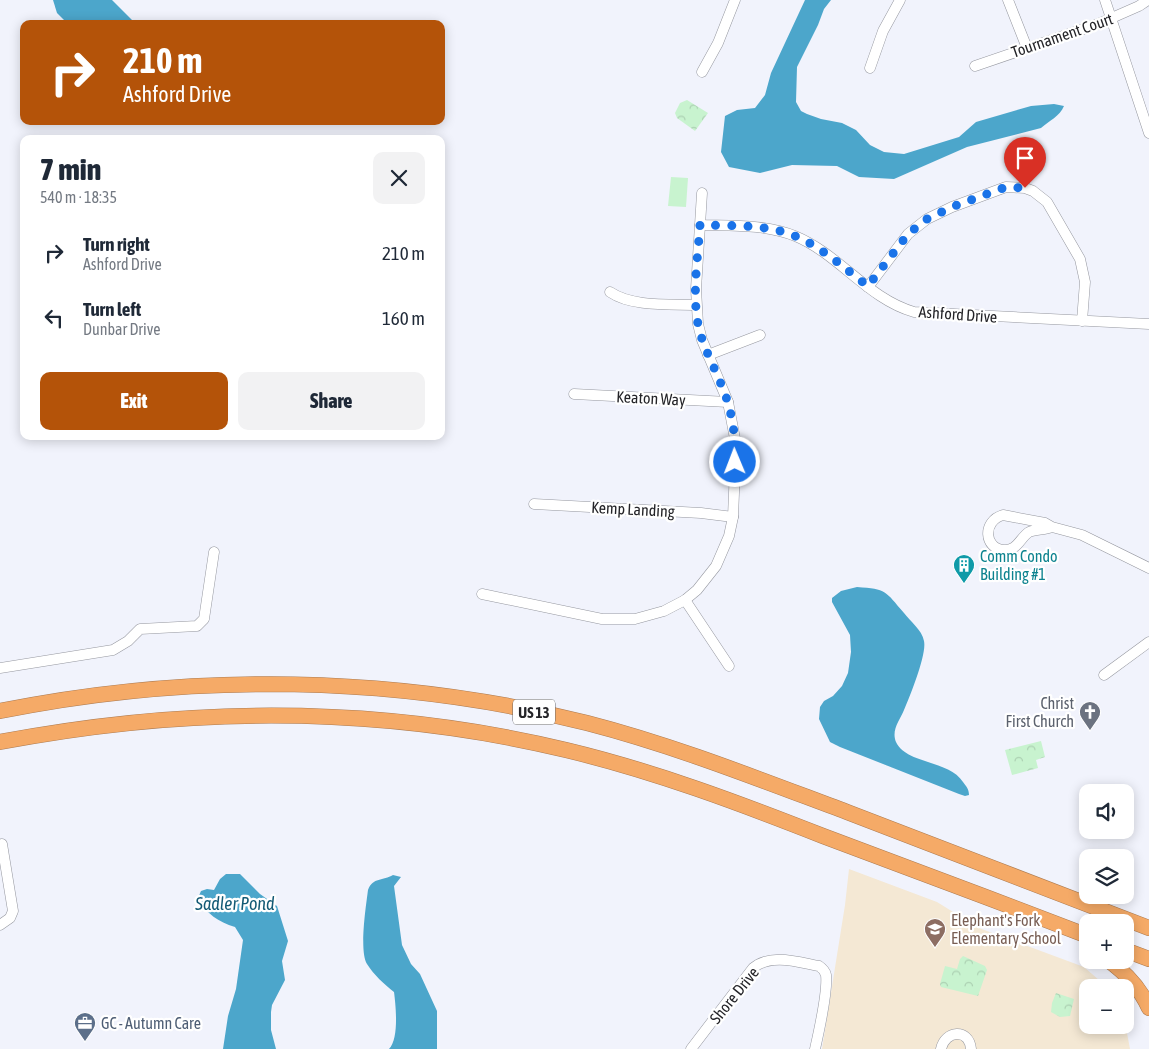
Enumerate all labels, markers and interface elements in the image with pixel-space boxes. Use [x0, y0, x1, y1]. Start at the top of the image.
street label: Tournament Court [1009, 9, 1115, 61]
icon: right [40, 40, 105, 105]
text: 210 m [123, 40, 202, 80]
text: Ashford Drive [123, 81, 231, 107]
pin [1004, 137, 1046, 188]
icon: arrive [1011, 144, 1039, 172]
text: 7 min [40, 152, 101, 186]
button: close [373, 152, 425, 204]
text: 540 m · 18:35 [40, 188, 117, 206]
text: Turn right [83, 233, 150, 255]
icon: right [40, 239, 68, 267]
text: 210 m [382, 242, 425, 264]
text: Ashford Drive [83, 255, 162, 273]
text: Turn left [83, 298, 141, 320]
street label: Ashford Drive [918, 302, 998, 326]
icon: left [40, 304, 68, 332]
text: 160 m [382, 307, 425, 329]
text: Dunbar Drive [83, 320, 160, 338]
button: Exit [40, 372, 228, 430]
button: Share [238, 372, 425, 430]
street label: Keaton Way [616, 387, 686, 410]
position arrow [708, 435, 760, 487]
street label: Kemp Landing [591, 498, 675, 521]
place label: Comm Condo Building #1 [980, 547, 1058, 584]
building icon: Comm Condo Building #1 [952, 553, 976, 584]
place label: Christ First Church [1006, 694, 1074, 730]
road number: US 13 [513, 700, 555, 724]
church icon: Christ First Church [1078, 700, 1102, 731]
map controls [1079, 784, 1134, 1034]
button: sound [1079, 784, 1134, 839]
button: layers [1079, 849, 1134, 904]
water label: Sadler Pond [194, 893, 275, 914]
place label: Elephant's Fork Elementary School [951, 911, 1062, 948]
button: + [1079, 914, 1134, 969]
school or university icon: Elephant's Fork Elementary School [923, 917, 947, 948]
street label: Shore Drive [706, 963, 762, 1027]
button: − [1079, 979, 1134, 1034]
office icon: GC - Autumn Care [73, 1011, 97, 1042]
place label: GC - Autumn Care [101, 1014, 201, 1032]

